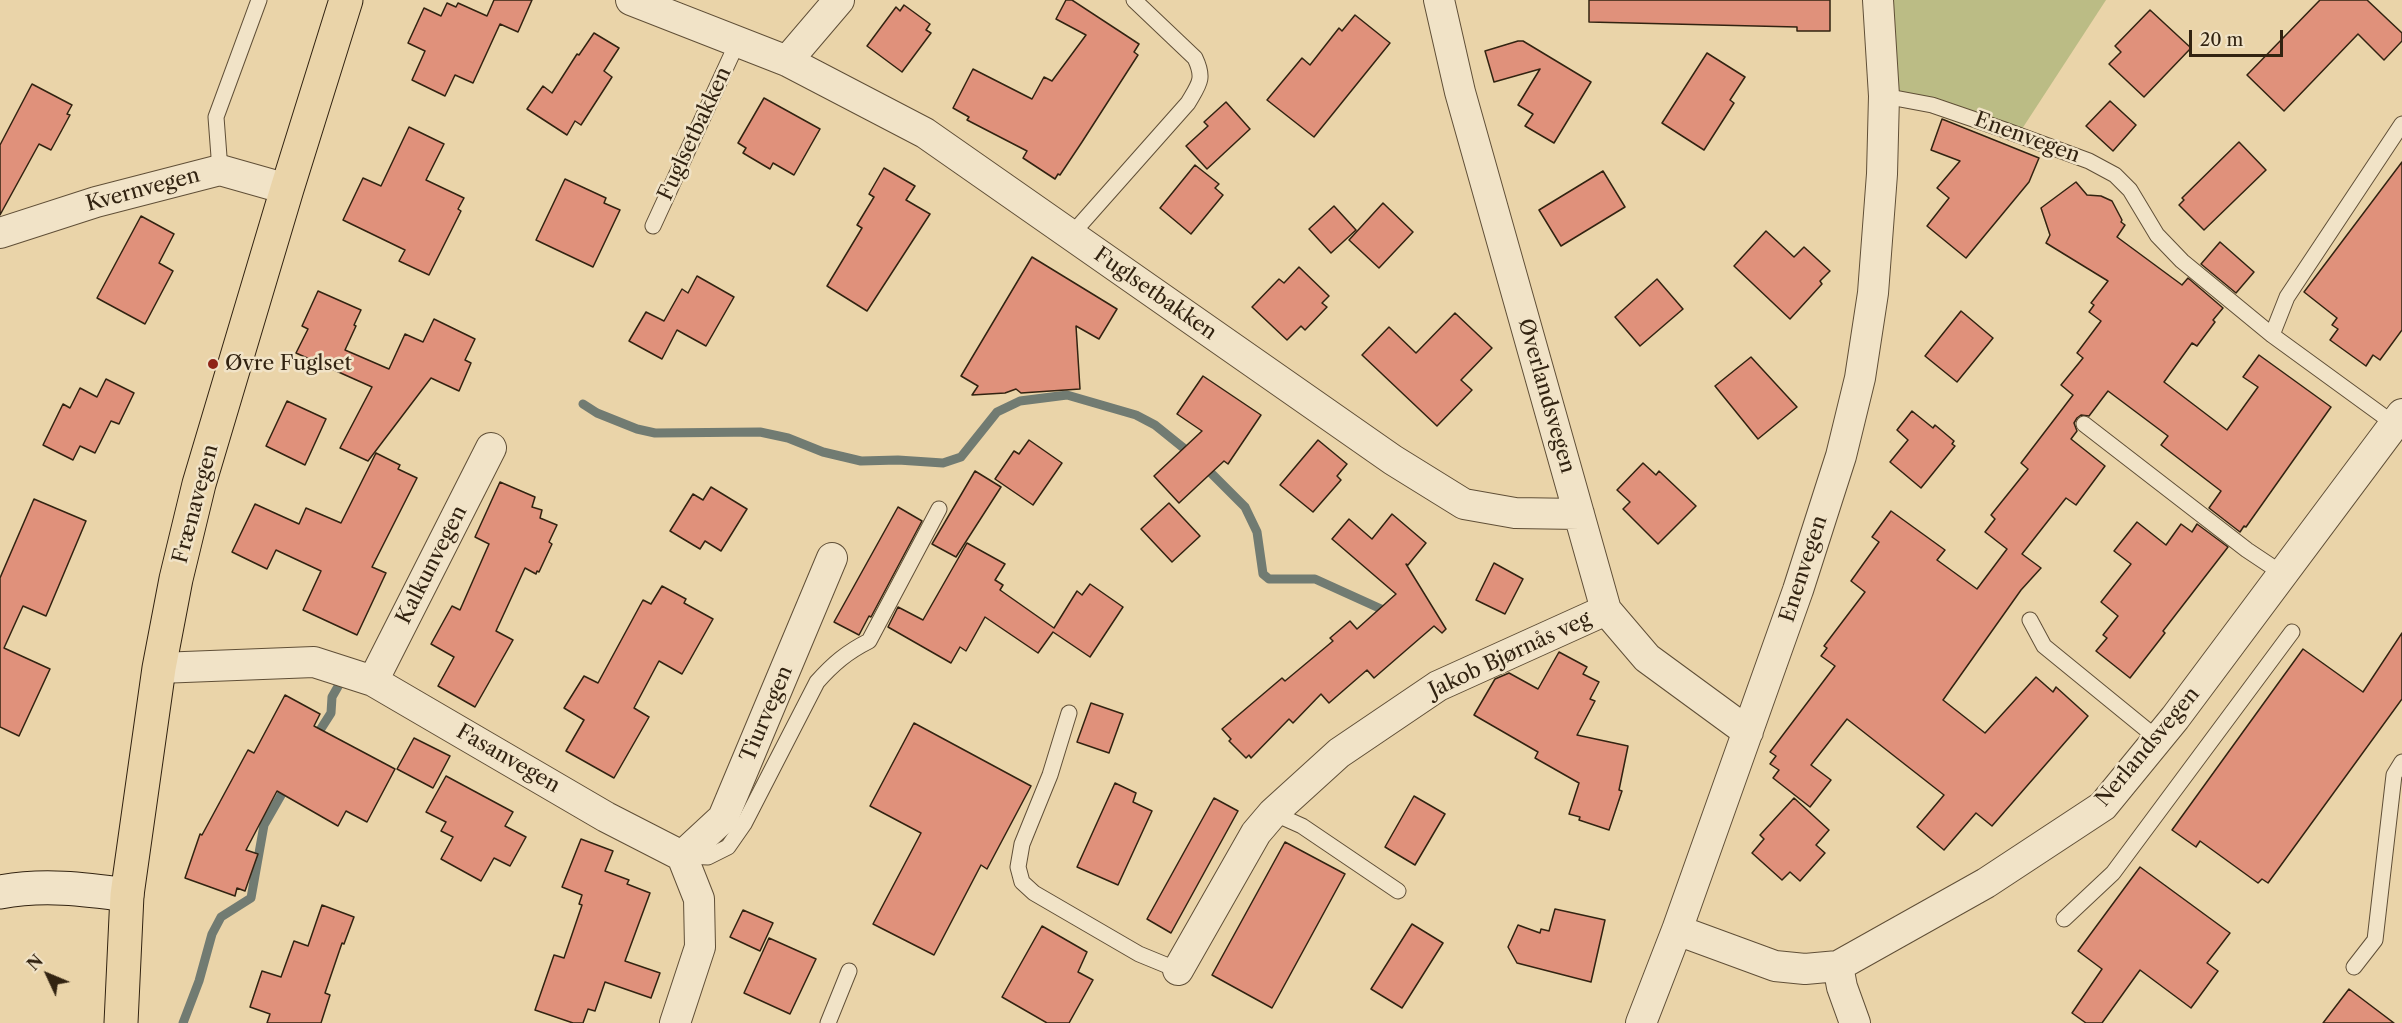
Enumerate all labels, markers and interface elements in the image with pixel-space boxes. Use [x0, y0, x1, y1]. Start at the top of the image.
scale bar [2192, 18, 2286, 56]
text: 20 m [2200, 29, 2243, 51]
street label: Fuglsetbakken [653, 63, 737, 205]
street label: Enenvegen [1971, 107, 2083, 169]
street label: Kvernvegen [83, 163, 203, 217]
street label: Fuglsetbakken [1089, 242, 1221, 346]
street label: Øverlandsvegen [1512, 316, 1580, 476]
place label: Øvre Fuglset [225, 351, 352, 377]
marker: Øvre Fuglset [206, 357, 220, 371]
street label: Frænavegen [168, 442, 224, 566]
street label: Kalkunvegen [391, 501, 473, 629]
street label: Enenvegen [1775, 513, 1833, 625]
street label: Jakob Bjørnås veg [1425, 606, 1595, 704]
street label: Tiurvegen [735, 662, 799, 766]
street label: Nerlandsvegen [2091, 682, 2205, 812]
street label: Fasanvegen [452, 719, 564, 799]
north arrow [18, 945, 78, 1005]
text: N [23, 951, 47, 974]

